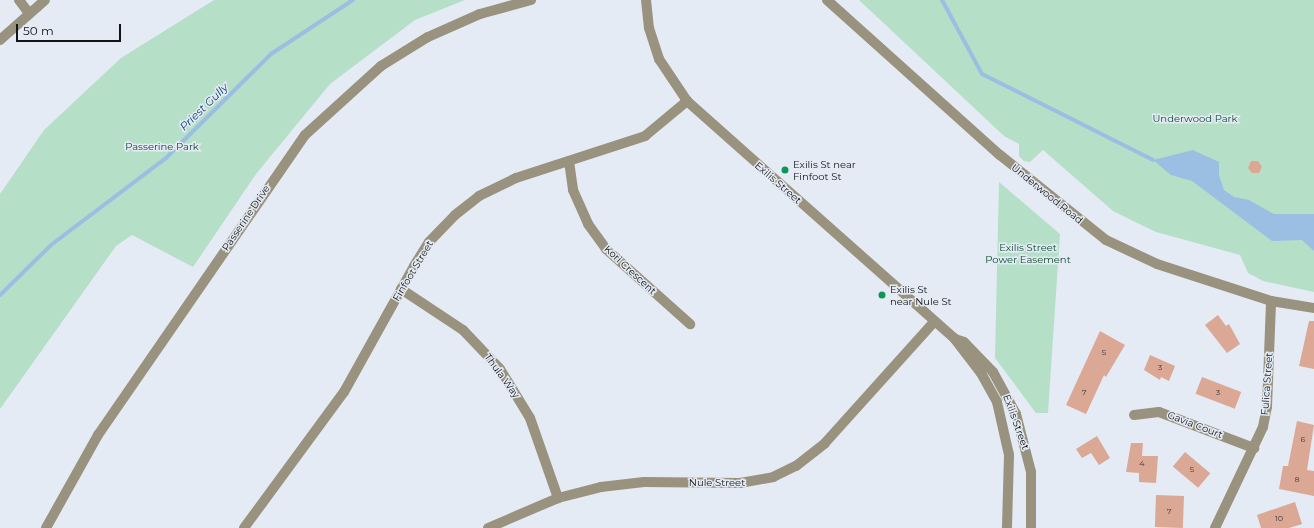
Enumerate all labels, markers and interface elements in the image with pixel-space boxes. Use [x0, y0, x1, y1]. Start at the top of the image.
scale bar [18, 16, 123, 42]
text: 50 m [23, 23, 54, 38]
water label: Priest Gully [177, 81, 231, 133]
park label: Underwood Park [1152, 113, 1238, 125]
park label: Passerine Park [125, 141, 199, 153]
place label: Exilis St near Finfoot St [793, 158, 856, 182]
street label: Exilis Street [752, 160, 804, 206]
street label: Underwood Road [1009, 162, 1085, 226]
marker: Exilis St near Finfoot St [780, 165, 790, 175]
street label: Passerine Drive [220, 183, 272, 253]
street label: Finfoot Street [390, 239, 436, 303]
park label: Exilis Street Power Easement [985, 241, 1071, 264]
street label: Kori Crescent [602, 243, 658, 297]
place label: Exilis St near Nule St [890, 283, 952, 306]
marker: Exilis St near Nule St [877, 290, 887, 300]
house number: 5 [1102, 348, 1106, 358]
street label: Thula Way [482, 351, 522, 401]
street label: Fulica Street [1259, 352, 1275, 416]
house number: 3 [1158, 363, 1162, 373]
house number: 7 [1082, 388, 1086, 398]
house number: 3 [1216, 388, 1220, 398]
street label: Exilis Street [1000, 393, 1032, 451]
street label: Gavia Court [1166, 409, 1224, 441]
house number: 6 [1301, 435, 1305, 445]
house number: 4 [1139, 459, 1145, 469]
house number: 5 [1190, 465, 1194, 475]
house number: 8 [1294, 475, 1300, 485]
street label: Nule Street [689, 477, 745, 489]
house number: 7 [1167, 507, 1171, 517]
house number: 10 [1275, 514, 1283, 524]

